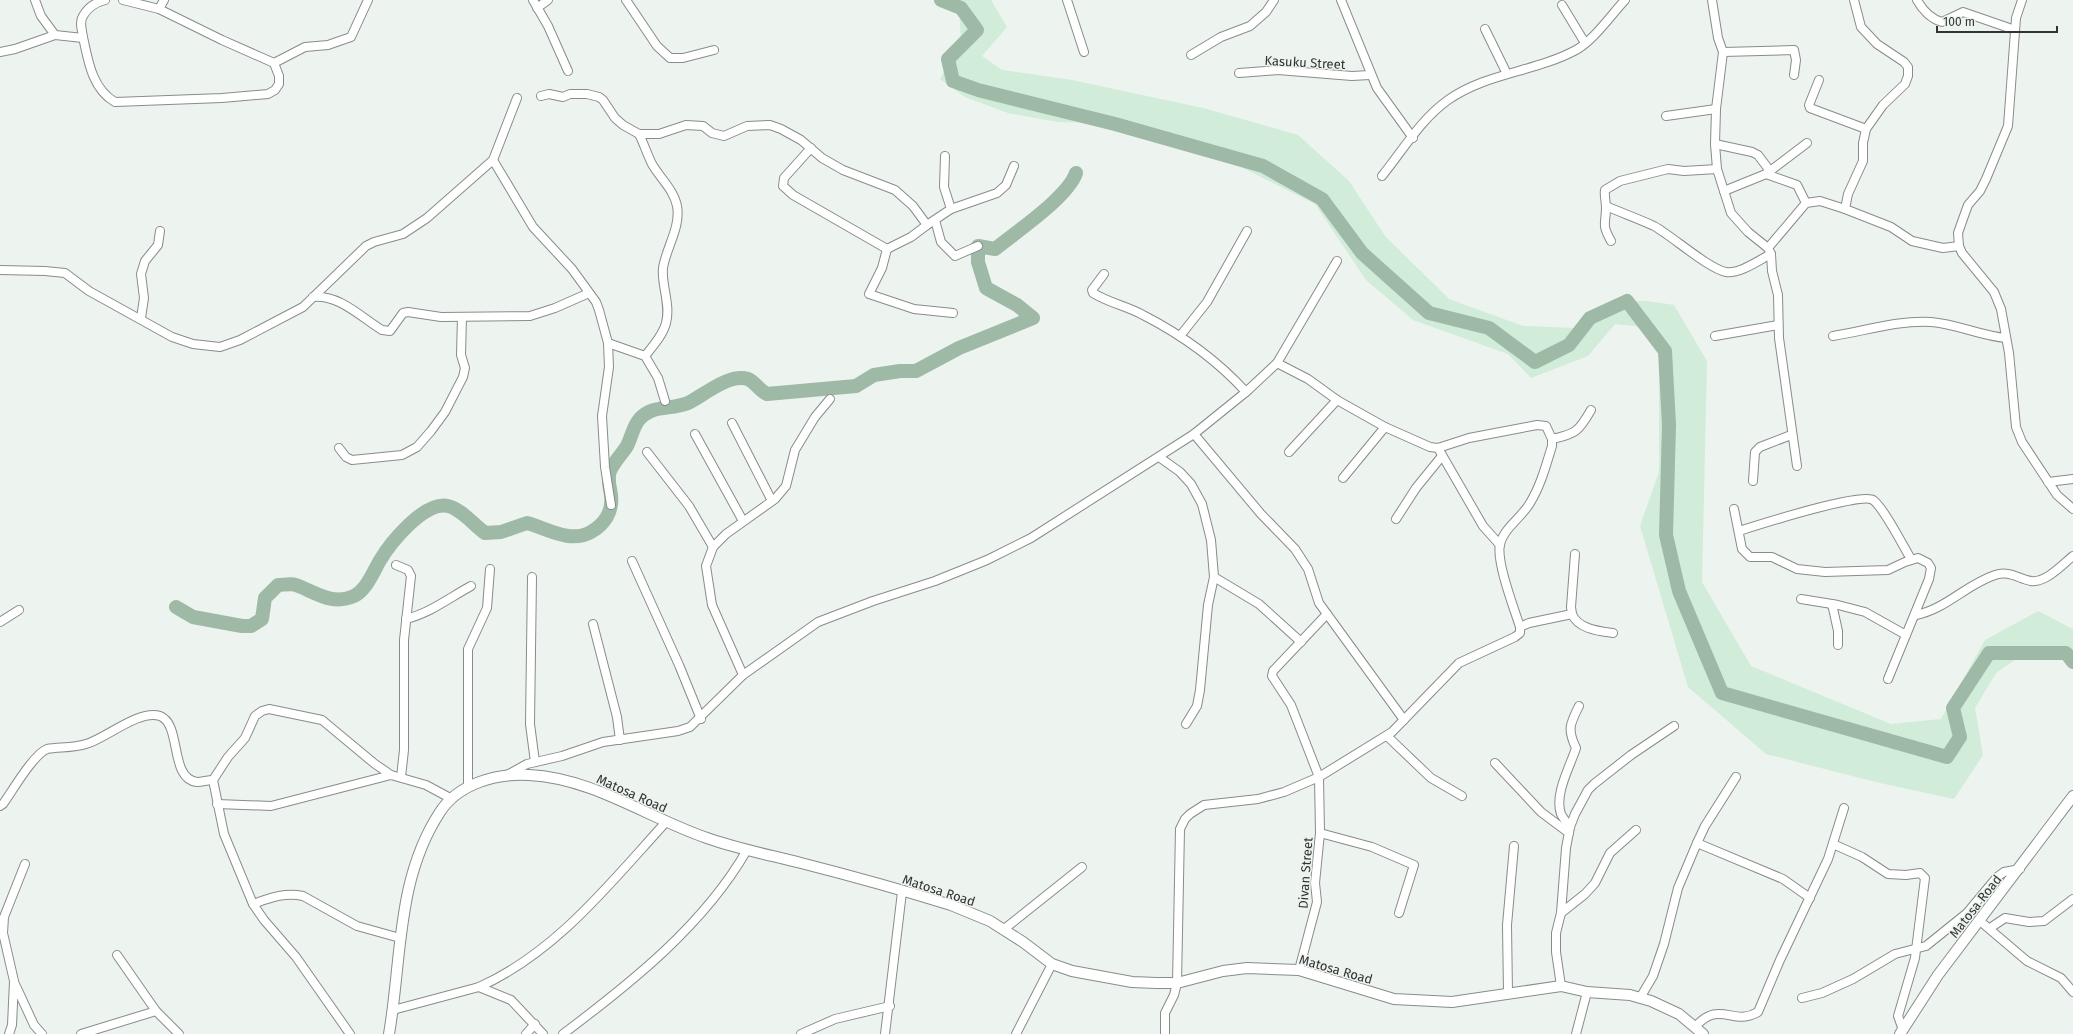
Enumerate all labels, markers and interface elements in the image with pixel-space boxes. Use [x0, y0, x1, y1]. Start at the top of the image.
scale bar [1937, 8, 2057, 34]
text: 100 m [1943, 15, 1975, 29]
street label: Kasuku Street [1264, 53, 1346, 72]
street label: Matosa Road [594, 771, 669, 816]
street label: Divan Street [1296, 836, 1315, 909]
street label: Matosa Road [901, 872, 977, 909]
street label: Matosa Road [1946, 872, 2005, 941]
street label: Matosa Road [1297, 952, 1374, 987]

